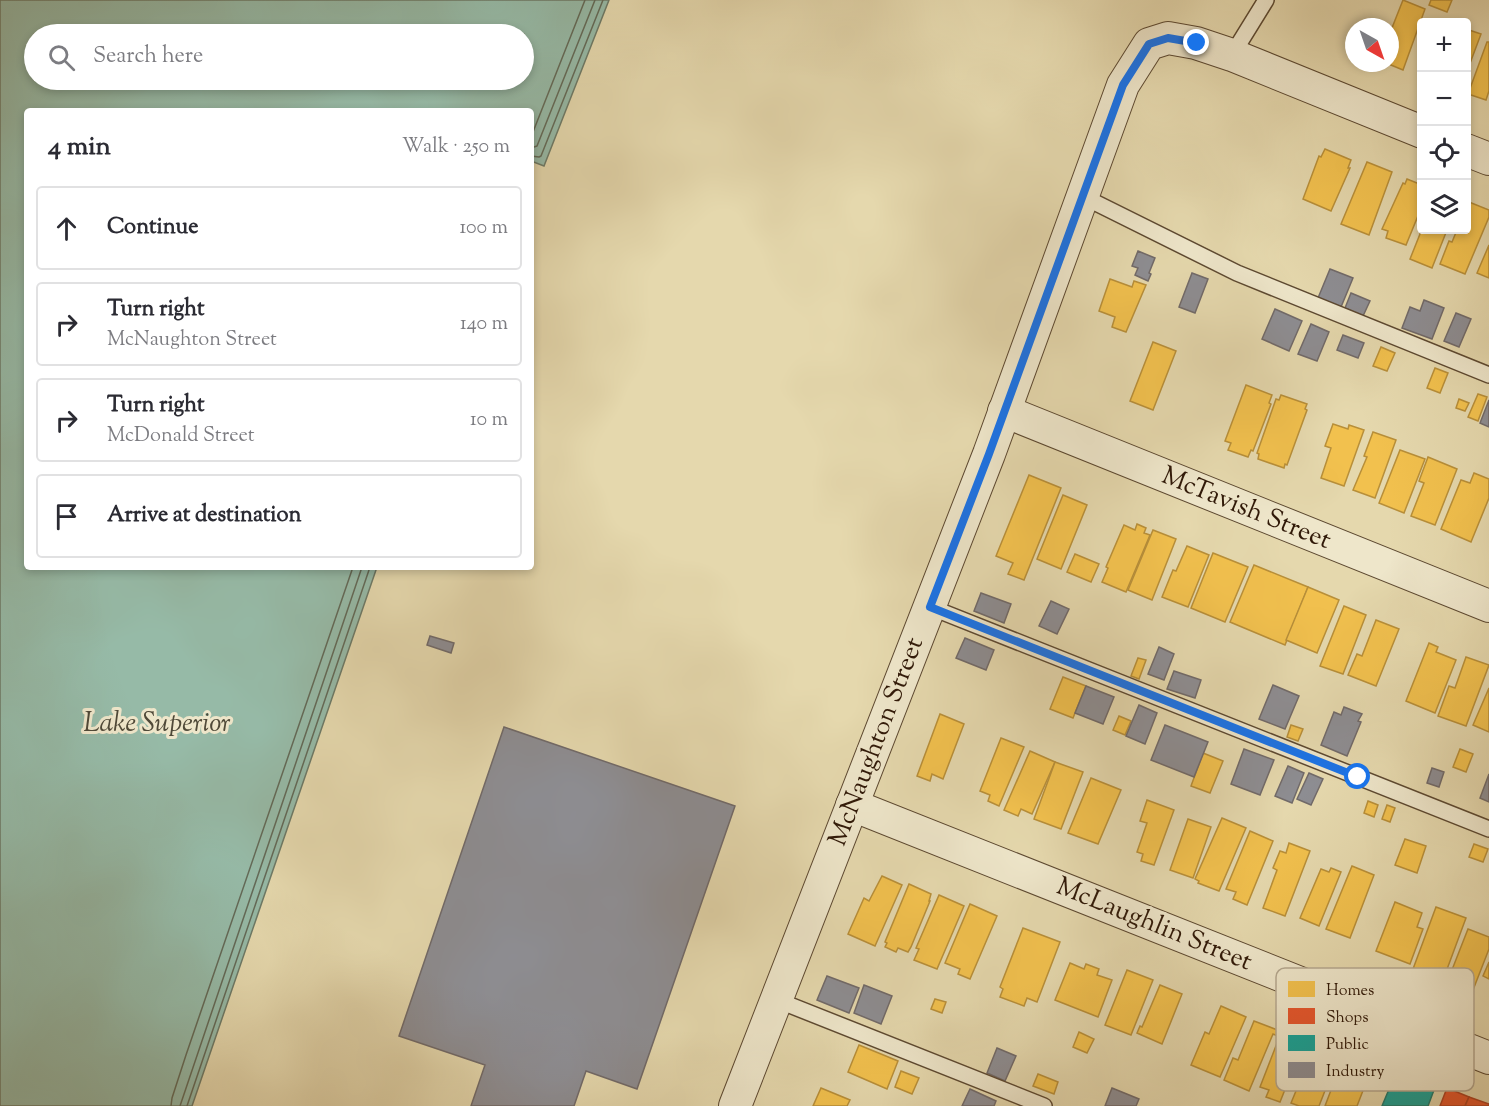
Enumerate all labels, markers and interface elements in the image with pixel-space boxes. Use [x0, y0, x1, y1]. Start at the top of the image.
north arrow [1345, 18, 1399, 72]
map controls [1417, 18, 1471, 234]
button: + [1417, 18, 1471, 72]
search box [24, 24, 534, 90]
route end [1183, 29, 1209, 55]
icon: search [45, 41, 78, 74]
text: Search here [93, 41, 203, 73]
button: − [1417, 72, 1471, 126]
button: locate [1417, 126, 1471, 180]
text: 4 min [48, 129, 111, 166]
text: Walk · 250 m [402, 133, 510, 162]
button: layers [1417, 180, 1471, 234]
icon: ahead [50, 212, 83, 245]
text: Continue [107, 212, 198, 244]
text: 100 m [459, 214, 508, 243]
text: Turn right [107, 294, 204, 326]
icon: right [50, 308, 83, 341]
text: 140 m [460, 310, 508, 339]
text: McNaughton Street [107, 326, 277, 355]
text: Turn right [107, 390, 204, 422]
icon: right [50, 404, 83, 437]
text: 10 m [470, 406, 508, 435]
text: McDonald Street [107, 422, 255, 451]
street label: McTavish Street [1156, 458, 1336, 560]
icon: arrive [50, 500, 83, 533]
text: Arrive at destination [107, 500, 302, 532]
street label: McNaughton Street [820, 632, 934, 852]
water label: Lake Superior [83, 705, 231, 744]
route start [1344, 763, 1370, 789]
street label: McLaughlin Street [1051, 869, 1258, 981]
legend [1276, 968, 1474, 1091]
text: Homes [1326, 980, 1374, 1003]
text: Shops [1326, 1007, 1369, 1030]
text: Public [1326, 1034, 1369, 1057]
text: Industry [1326, 1061, 1384, 1084]

